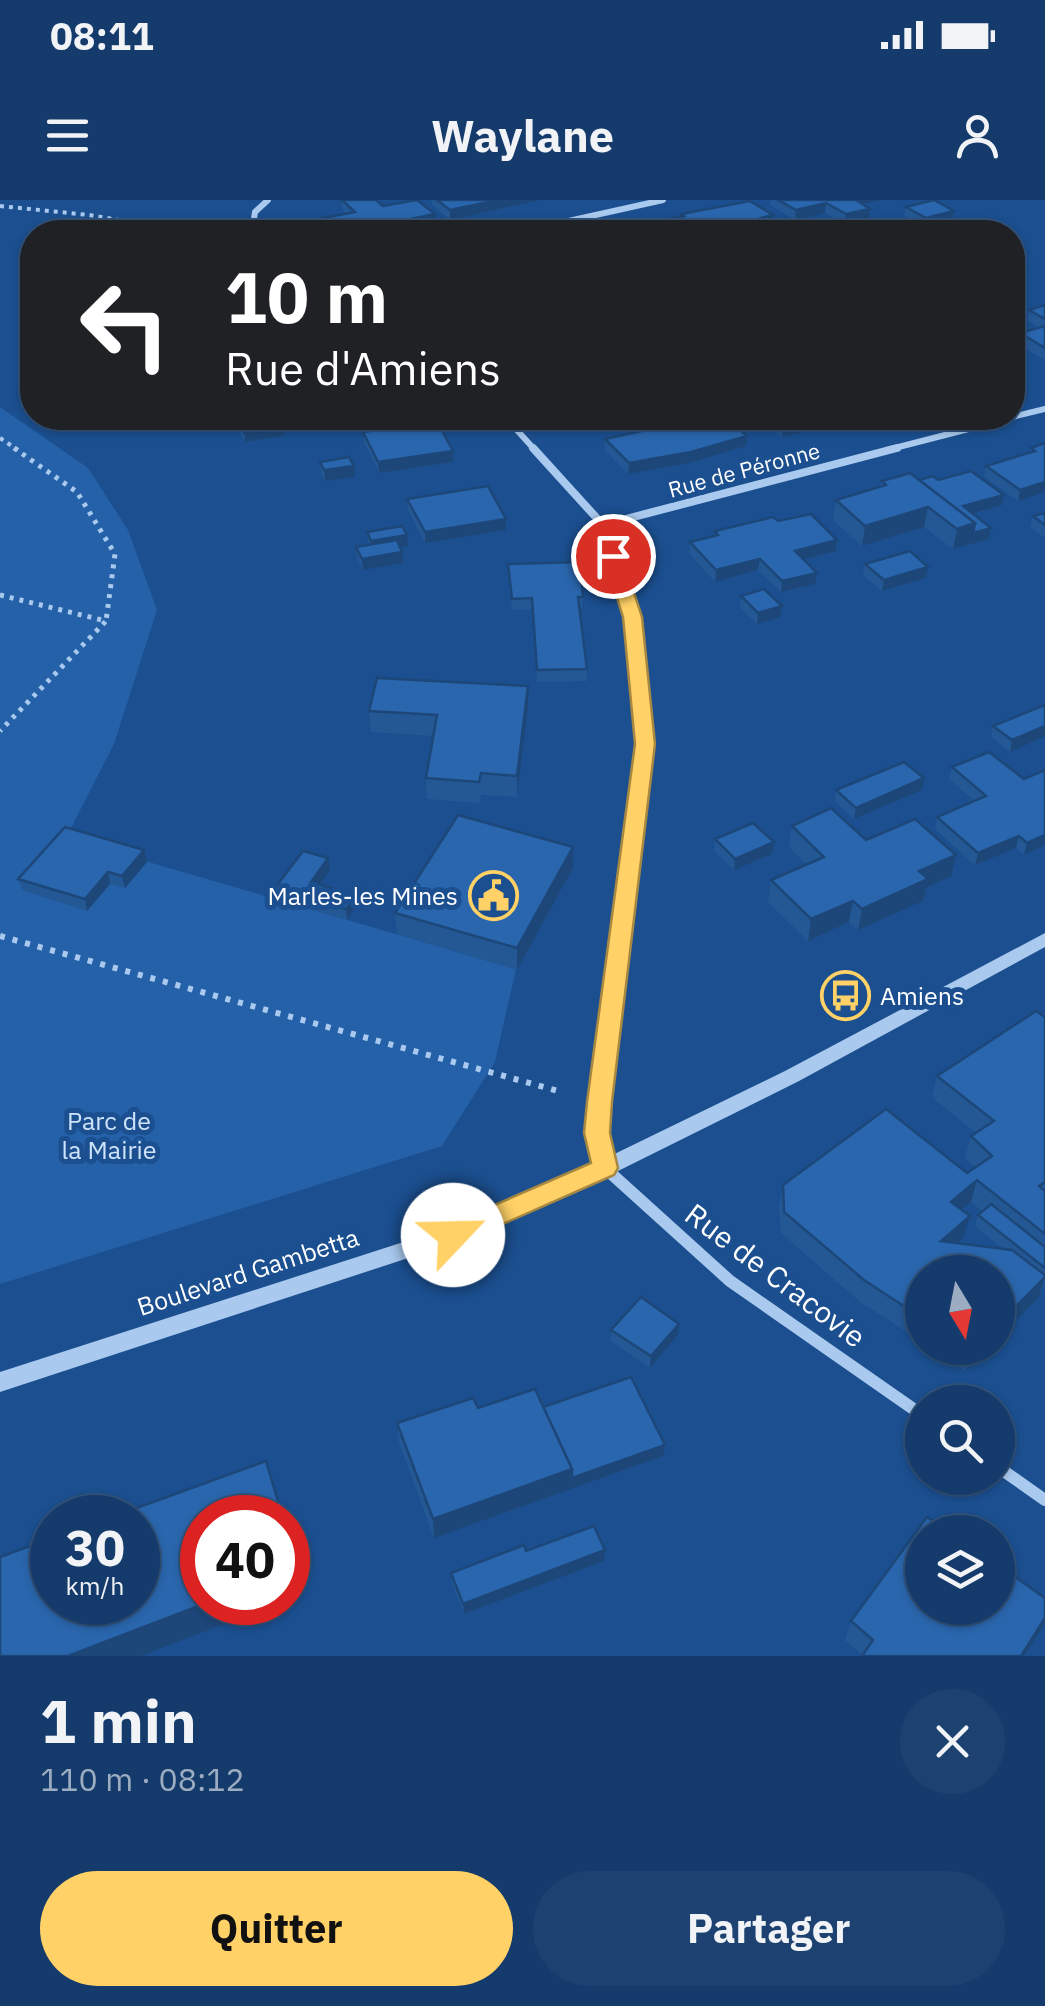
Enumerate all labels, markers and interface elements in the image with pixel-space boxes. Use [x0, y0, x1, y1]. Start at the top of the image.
text: 08:11 [50, 11, 154, 60]
text: Waylane [431, 106, 614, 164]
icon: menu [40, 108, 95, 163]
icon: person [950, 108, 1005, 163]
text: 10 m [225, 251, 388, 342]
icon: left [60, 260, 190, 390]
text: Rue d'Amiens [225, 339, 501, 397]
street label: Rue de Péronne [665, 435, 823, 504]
pin [571, 514, 656, 599]
icon: arrive [586, 529, 641, 584]
public building icon: Marles-les Mines [467, 870, 519, 922]
place label: Marles-les Mines [267, 879, 458, 912]
bus stop icon: Amiens [819, 970, 871, 1022]
place label: Amiens [880, 979, 964, 1012]
park label: Parc de la Mairie [61, 1104, 157, 1166]
position arrow [401, 1183, 505, 1287]
street label: Rue de Cracovie [678, 1194, 874, 1356]
street label: Boulevard Gambetta [133, 1220, 363, 1323]
north arrow [905, 1255, 1015, 1365]
map controls [905, 1255, 1015, 1625]
button: search [905, 1385, 1015, 1495]
speed limit sign: 40 [180, 1495, 310, 1625]
text: 30 [65, 1515, 125, 1580]
button: layers [905, 1515, 1015, 1625]
text: km/h [66, 1569, 124, 1602]
text: 1 min [40, 1681, 197, 1760]
button: close [900, 1689, 1005, 1794]
text: 110 m · 08:12 [40, 1758, 245, 1800]
button: Quitter [40, 1871, 513, 1986]
button: Partager [533, 1871, 1005, 1986]

